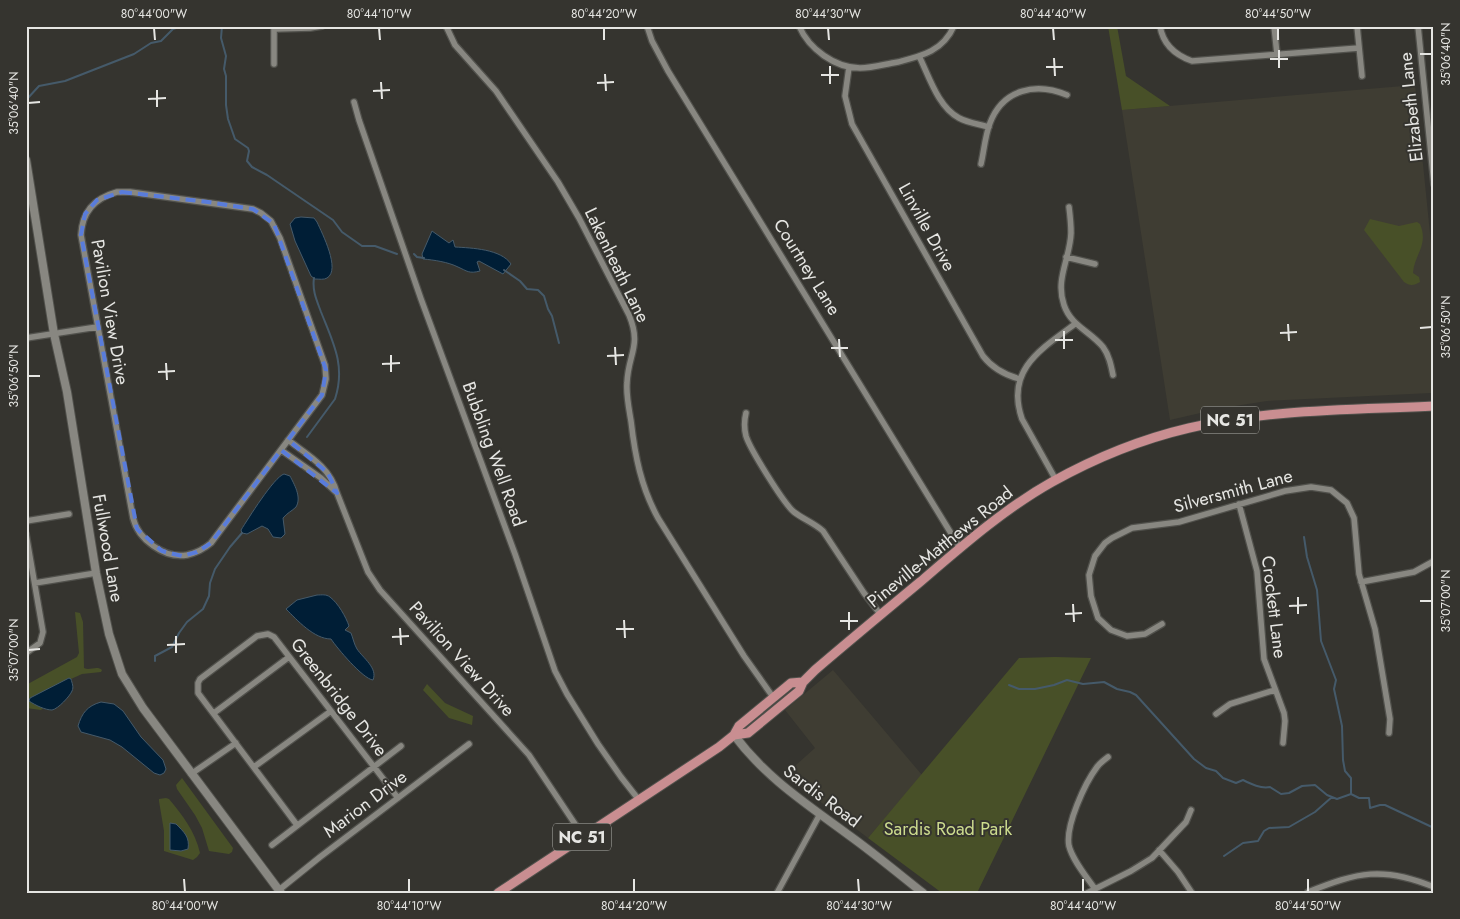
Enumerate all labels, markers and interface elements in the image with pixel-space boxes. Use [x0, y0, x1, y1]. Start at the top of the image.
text: 80°44'00"W [121, 5, 187, 23]
text: 80°44'10"W [347, 5, 411, 23]
text: 80°44'20"W [571, 5, 637, 23]
text: 80°44'30"W [795, 5, 861, 23]
text: 80°44'40"W [1020, 5, 1086, 23]
text: 80°44'50"W [1245, 5, 1311, 23]
text: 35°06'40"N [1437, 22, 1455, 86]
street label: Elizabeth Lane [1392, 51, 1430, 163]
text: 35°06'40"N [5, 71, 23, 135]
street label: Linville Drive [892, 178, 962, 276]
street label: Lakenheath Lane [578, 203, 656, 327]
street label: Courtney Lane [767, 214, 847, 320]
street label: Pavilion View Drive [84, 237, 136, 387]
text: 35°06'50"N [1437, 295, 1455, 359]
text: 35°06'50"N [5, 344, 23, 408]
street label: Bubbling Well Road [456, 378, 532, 530]
road number: NC 51 [1201, 406, 1259, 434]
street label: Silversmith Lane [1171, 463, 1295, 519]
street label: Pineville-Matthews Road [861, 480, 1019, 614]
street label: Fullwood Lane [86, 492, 130, 604]
street label: Crockett Lane [1255, 554, 1293, 660]
text: 35°07'00"N [1437, 570, 1455, 632]
street label: Pavilion View Drive [403, 596, 521, 722]
text: 35°07'00"N [5, 619, 23, 681]
street label: Greenbridge Drive [284, 632, 394, 762]
street label: Sardis Road [778, 758, 866, 834]
street label: Marion Drive [318, 764, 412, 844]
park label: Sardis Road Park [884, 816, 1012, 842]
road number: NC 51 [553, 824, 611, 850]
text: 80°44'00"W [152, 897, 218, 915]
text: 80°44'10"W [377, 897, 441, 915]
text: 80°44'20"W [601, 897, 667, 915]
text: 80°44'30"W [826, 897, 892, 915]
text: 80°44'40"W [1050, 897, 1116, 915]
text: 80°44'50"W [1275, 897, 1341, 915]

